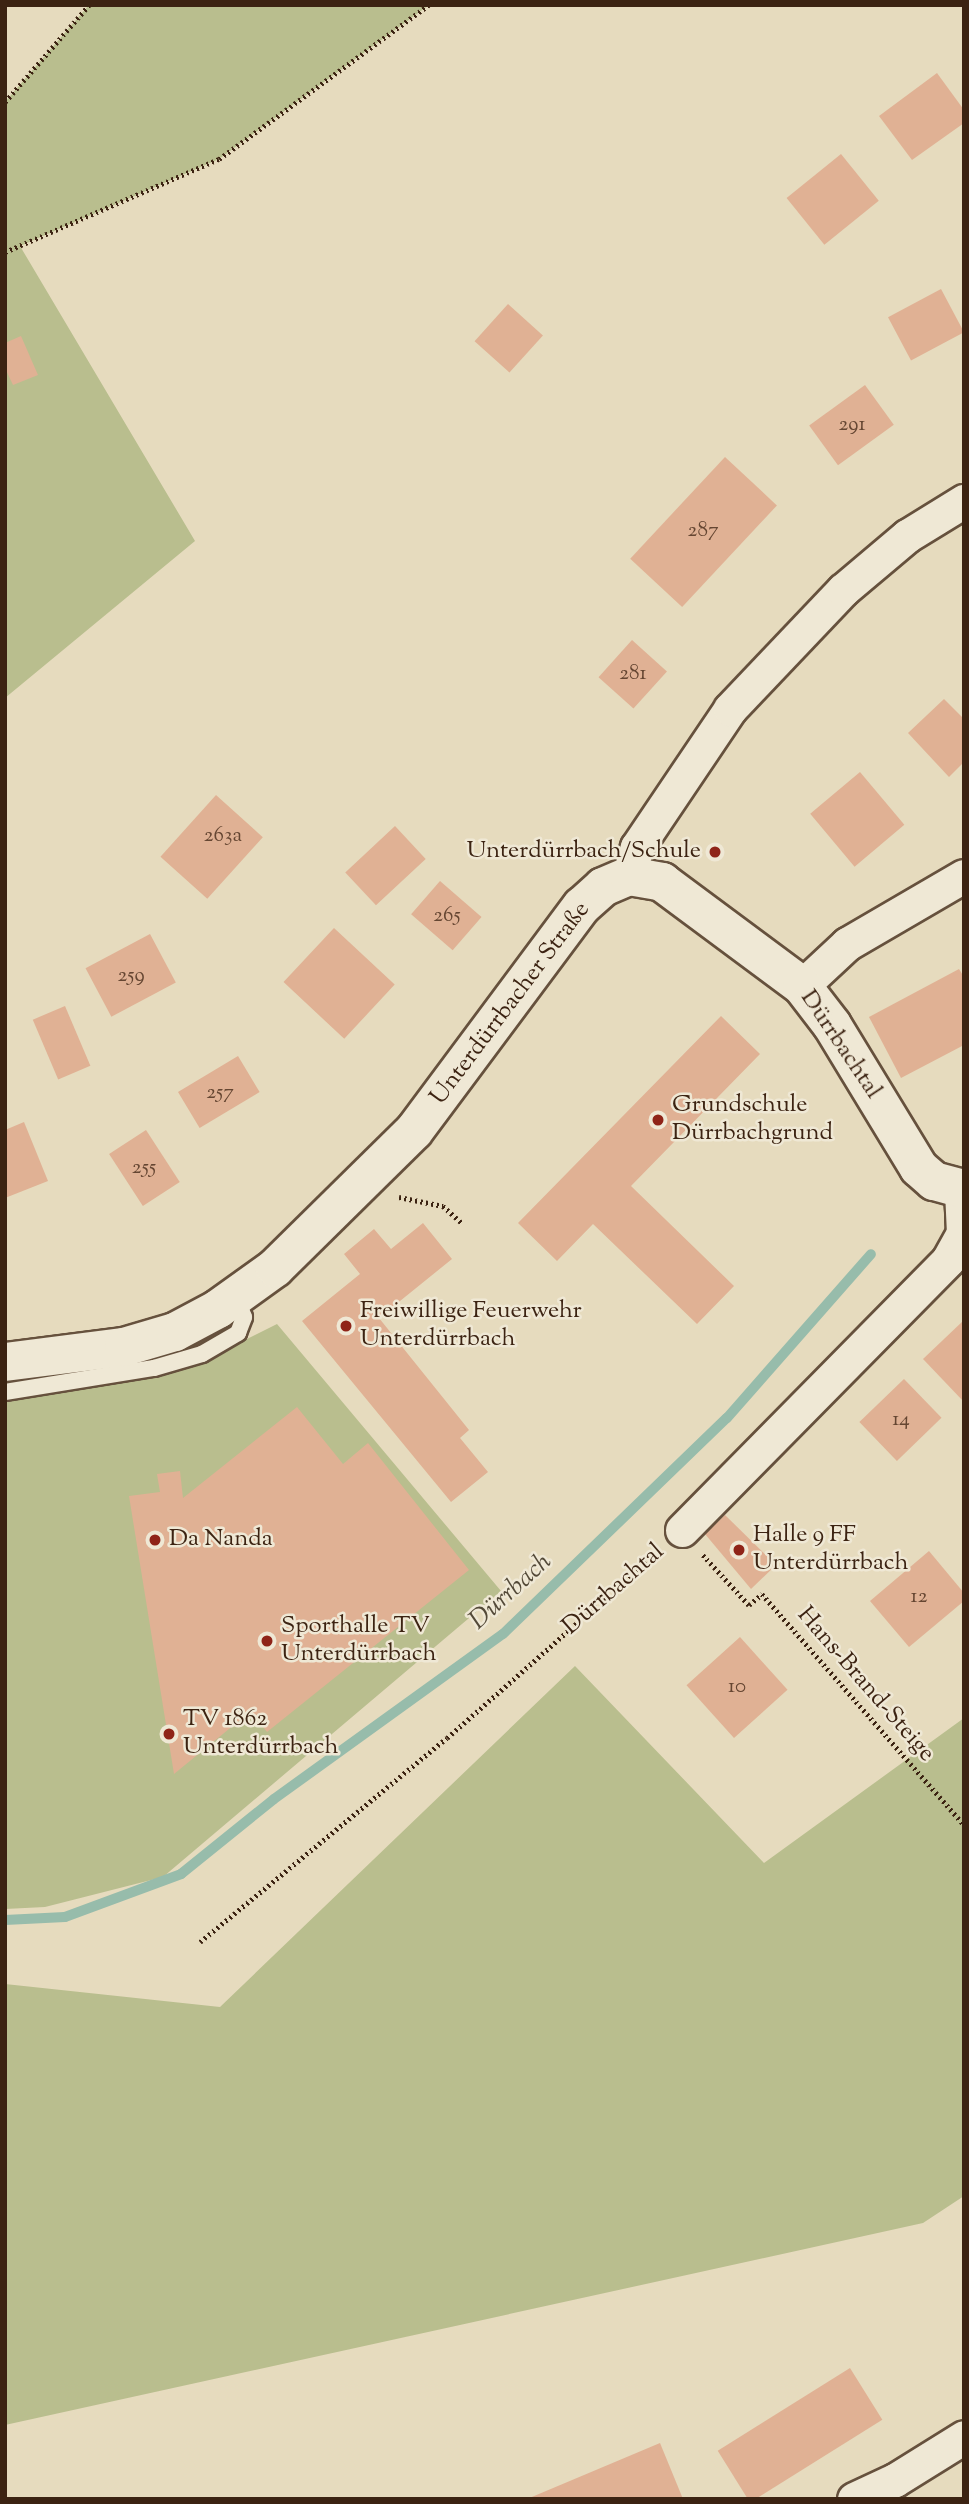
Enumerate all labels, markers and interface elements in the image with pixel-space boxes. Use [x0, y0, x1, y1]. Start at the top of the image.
house number: 291 [838, 412, 866, 438]
house number: 287 [688, 518, 718, 544]
house number: 281 [619, 661, 647, 687]
house number: 263a [204, 823, 242, 849]
place label: Unterdürrbach/Schule [466, 838, 701, 866]
marker: Unterdürrbach/Schule [707, 844, 723, 860]
street label: Unterdürrbacher Straße [425, 897, 597, 1111]
house number: 265 [433, 903, 461, 929]
house number: 259 [117, 963, 145, 989]
street label: Dürrbachtal [793, 985, 887, 1105]
house number: 257 [206, 1080, 234, 1106]
place label: Grundschule Dürrbachgrund [672, 1092, 833, 1148]
marker: Grundschule Dürrbachgrund [650, 1112, 666, 1128]
house number: 255 [132, 1155, 156, 1181]
place label: Freiwillige Feuerwehr Unterdürrbach [360, 1298, 582, 1354]
marker: Freiwillige Feuerwehr Unterdürrbach [338, 1318, 354, 1334]
house number: 14 [892, 1407, 910, 1433]
place label: Halle 9 FF Unterdürrbach [753, 1522, 908, 1578]
place label: Da Nanda [169, 1526, 273, 1554]
marker: Da Nanda [147, 1532, 163, 1548]
street label: Dürrbachtal [557, 1538, 671, 1642]
marker: Halle 9 FF Unterdürrbach [731, 1542, 747, 1558]
water label: Dürrbach [463, 1547, 559, 1637]
house number: 12 [911, 1584, 927, 1610]
street label: Hans-Brand-Steige [790, 1602, 940, 1768]
place label: Sporthalle TV Unterdürrbach [281, 1613, 436, 1669]
marker: Sporthalle TV Unterdürrbach [259, 1633, 275, 1649]
house number: 10 [728, 1674, 746, 1700]
place label: TV 1862 Unterdürrbach [183, 1706, 338, 1762]
marker: TV 1862 Unterdürrbach [161, 1726, 177, 1742]

